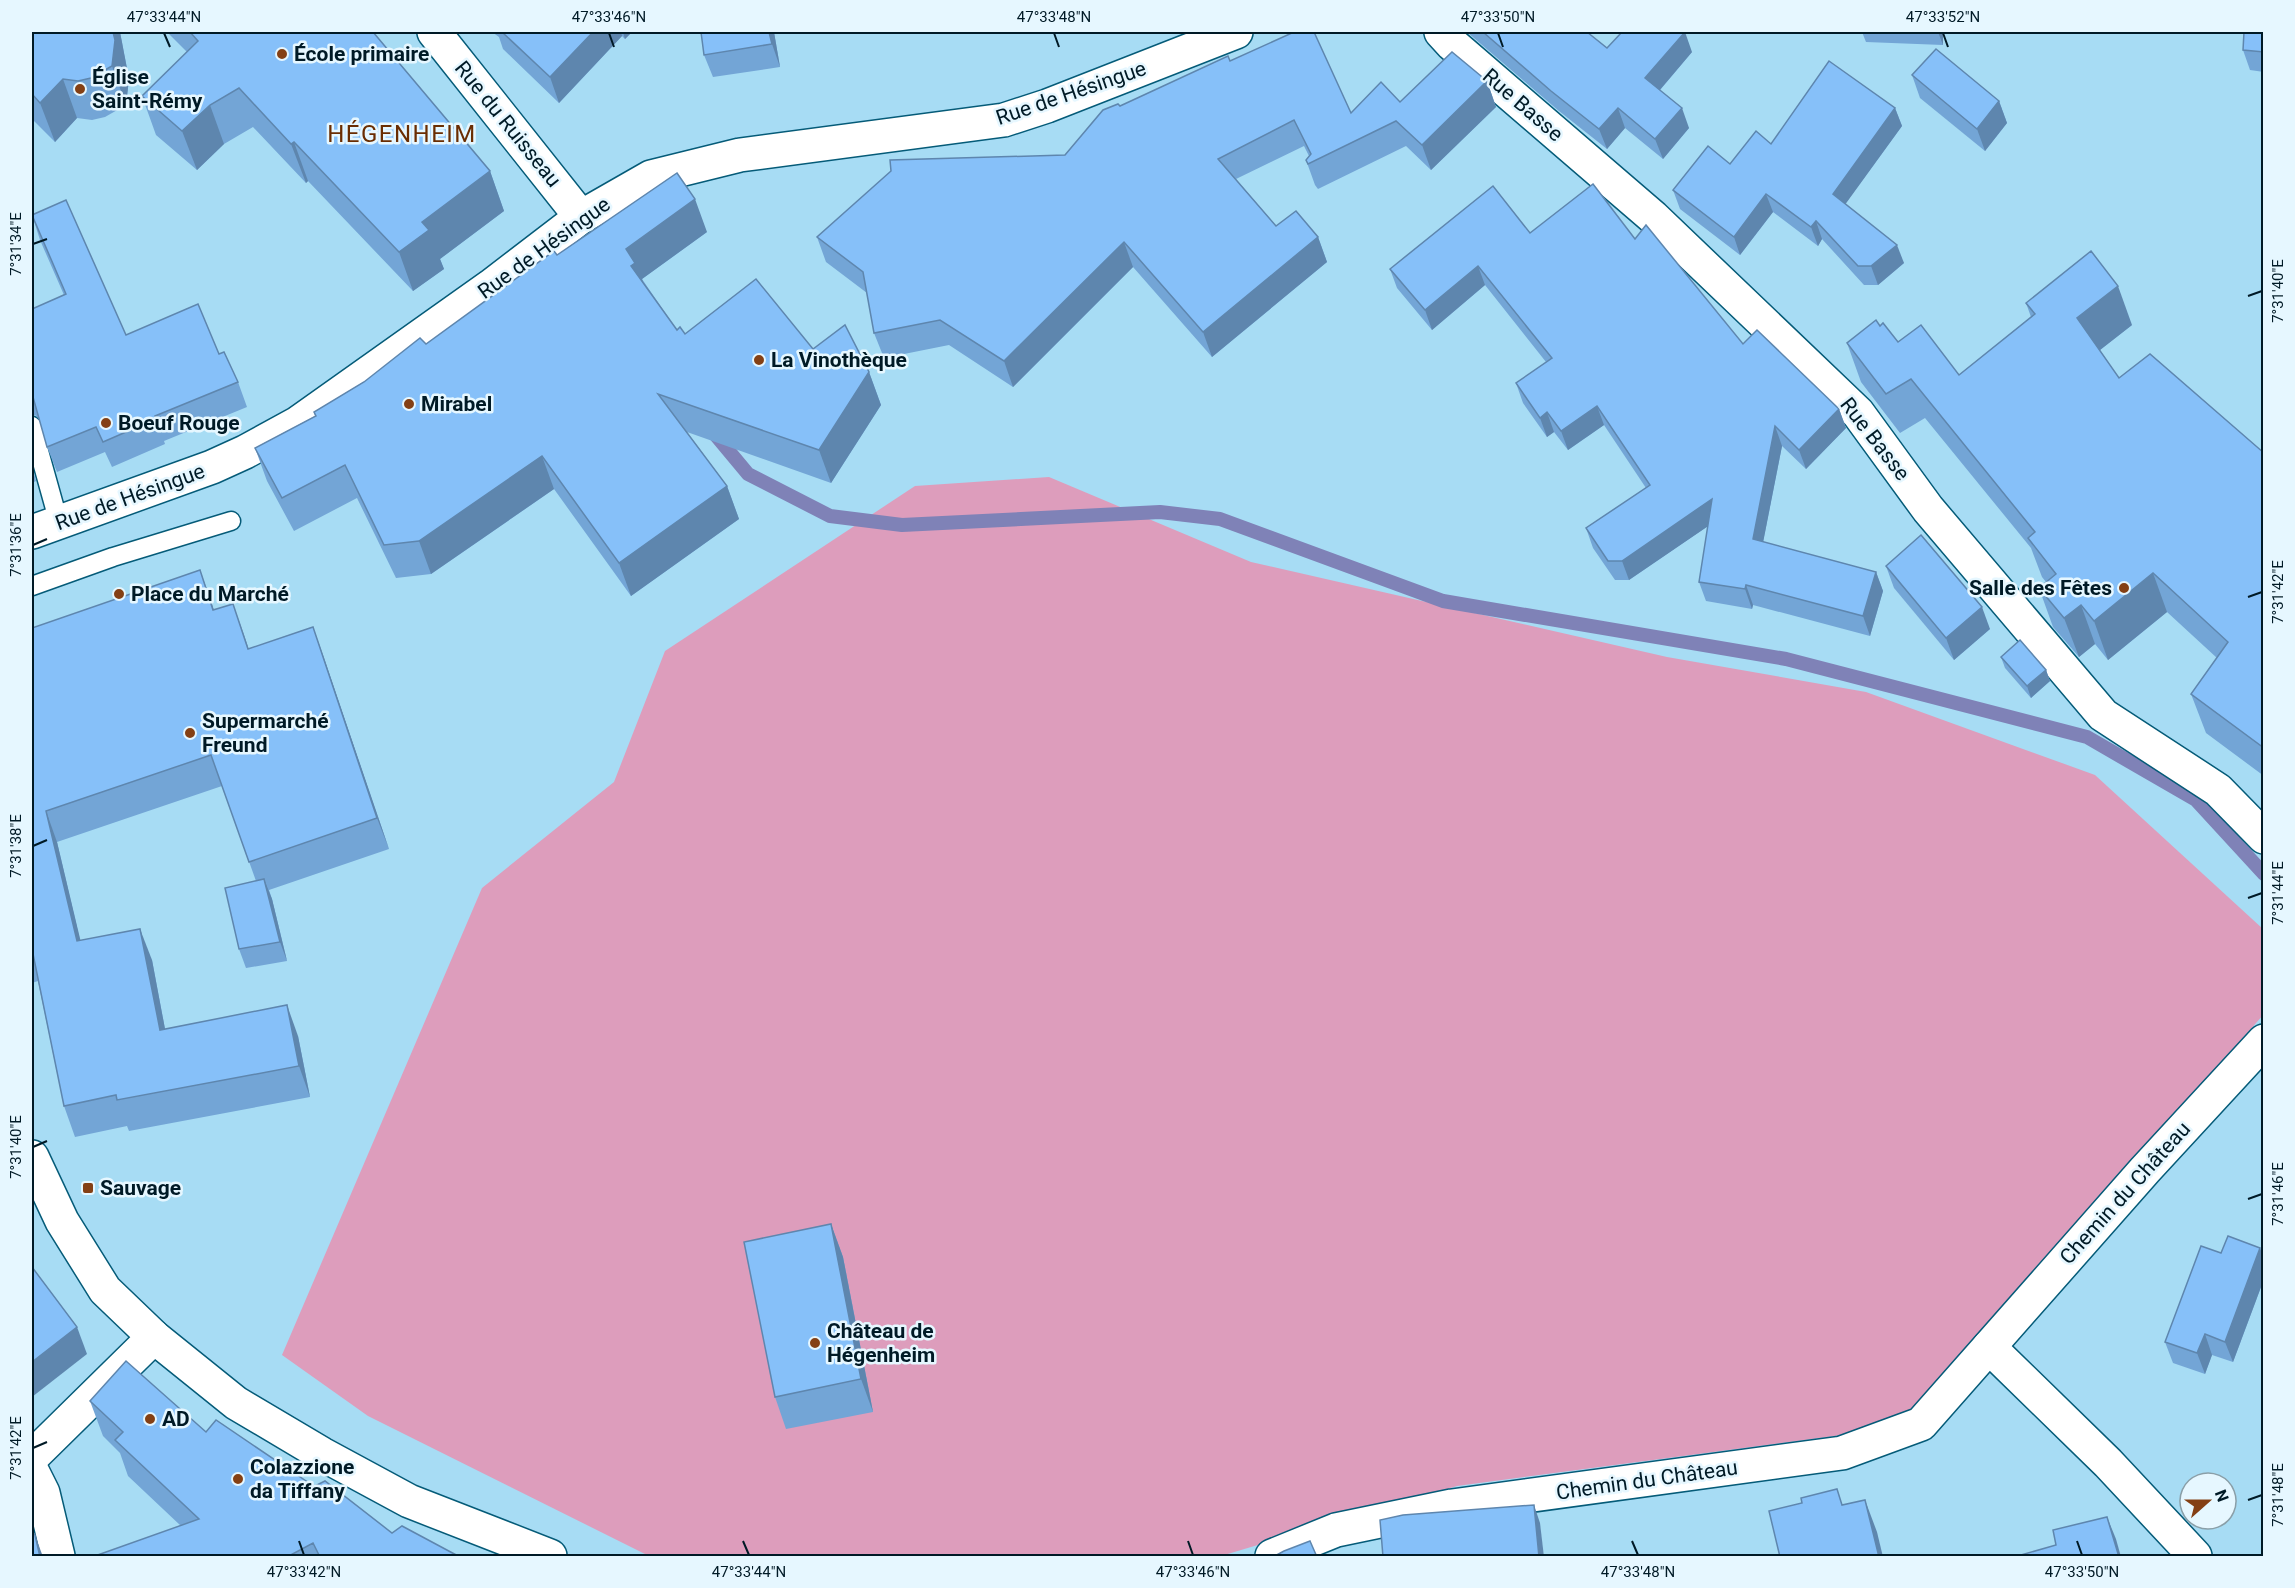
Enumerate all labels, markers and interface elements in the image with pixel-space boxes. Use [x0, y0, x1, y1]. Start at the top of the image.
text: 47°33'44"N [127, 8, 201, 26]
text: 47°33'46"N [572, 8, 646, 26]
text: 47°33'48"N [1017, 8, 1091, 26]
text: 47°33'50"N [1461, 8, 1535, 26]
text: 47°33'52"N [1906, 8, 1980, 26]
place label: École primaire [294, 42, 429, 66]
marker: École primaire [275, 47, 289, 61]
street label: Rue du Ruisseau [450, 56, 566, 192]
street label: Rue de Hésingue [993, 56, 1149, 130]
street label: Rue Basse [1478, 64, 1568, 146]
place label: Église Saint-Rémy [92, 65, 203, 113]
marker: Église Saint-Rémy [73, 82, 87, 96]
district label: HÉGENHEIM [327, 120, 477, 148]
street label: Rue de Hésingue [473, 192, 615, 304]
text: 7°31'34"E [7, 212, 25, 276]
text: 7°31'40"E [2269, 259, 2287, 323]
place label: La Vinothèque [771, 348, 907, 372]
marker: La Vinothèque [752, 353, 766, 367]
place label: Mirabel [421, 392, 492, 416]
street label: Rue Basse [1835, 393, 1915, 485]
marker: Mirabel [402, 397, 416, 411]
place label: Boeuf Rouge [118, 411, 240, 435]
marker: Boeuf Rouge [99, 416, 113, 430]
street label: Rue de Hésingue [52, 459, 208, 535]
text: 7°31'36"E [7, 513, 25, 577]
text: 7°31'42"E [2269, 560, 2287, 624]
place label: Salle des Fêtes [1969, 576, 2112, 600]
marker: Salle des Fêtes [2117, 581, 2131, 595]
place label: Place du Marché [131, 582, 289, 606]
marker: Place du Marché [112, 587, 126, 601]
place label: Supermarché Freund [202, 709, 329, 757]
marker: Supermarché Freund [183, 726, 197, 740]
text: 7°31'38"E [7, 814, 25, 878]
text: 7°31'44"E [2269, 861, 2287, 925]
text: 7°31'40"E [7, 1115, 25, 1179]
street label: Chemin du Château [2055, 1117, 2195, 1269]
text: 7°31'46"E [2269, 1162, 2287, 1226]
place label: Sauvage [100, 1176, 181, 1200]
marker: Sauvage [81, 1181, 95, 1195]
place label: Château de Hégenheim [827, 1319, 935, 1367]
marker: Château de Hégenheim [808, 1336, 822, 1350]
place label: AD [162, 1407, 190, 1431]
marker: AD [143, 1412, 157, 1426]
text: 7°31'42"E [7, 1416, 25, 1480]
place label: Colazzione da Tiffany [250, 1455, 354, 1503]
street label: Chemin du Château [1555, 1455, 1739, 1505]
text: 7°31'48"E [2269, 1463, 2287, 1527]
north arrow [2178, 1471, 2238, 1531]
marker: Colazzione da Tiffany [231, 1472, 245, 1486]
text: N [2211, 1487, 2232, 1504]
text: 47°33'42"N [267, 1563, 341, 1581]
text: 47°33'44"N [712, 1563, 786, 1581]
text: 47°33'46"N [1156, 1563, 1230, 1581]
text: 47°33'48"N [1601, 1563, 1675, 1581]
text: 47°33'50"N [2045, 1563, 2119, 1581]

